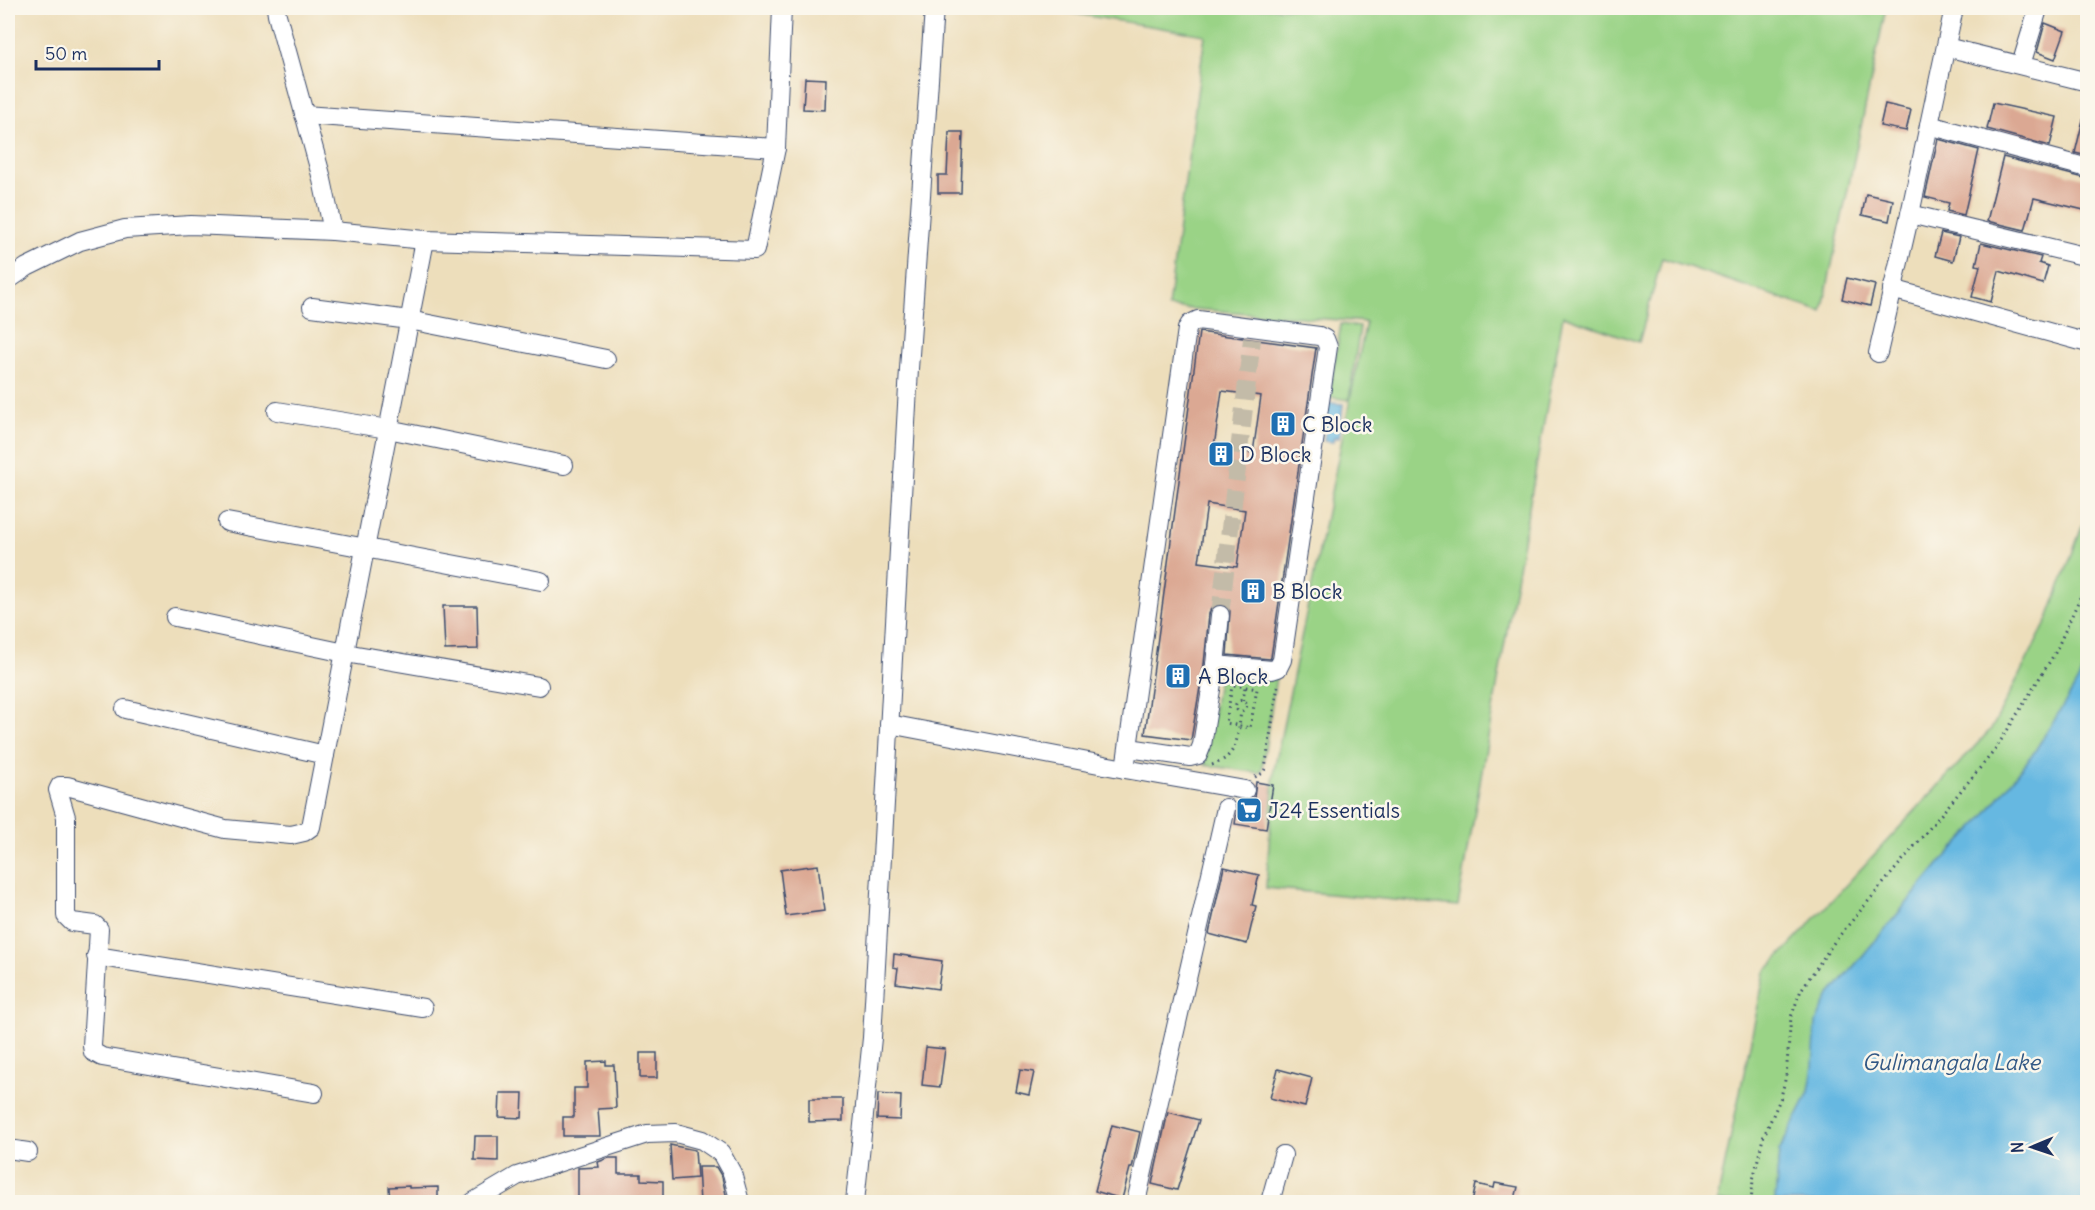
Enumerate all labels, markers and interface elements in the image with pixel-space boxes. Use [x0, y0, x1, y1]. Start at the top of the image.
scale bar [36, 33, 159, 71]
text: 50 m [45, 42, 87, 65]
building icon: C Block [1268, 409, 1298, 439]
place label: C Block [1302, 411, 1372, 438]
building icon: D Block [1206, 439, 1236, 469]
place label: D Block [1240, 441, 1312, 468]
building icon: B Block [1238, 576, 1268, 606]
place label: B Block [1272, 578, 1342, 605]
building icon: A Block [1163, 661, 1193, 691]
place label: A Block [1198, 663, 1268, 690]
supermarket icon: J24 Essentials [1234, 795, 1264, 825]
place label: J24 Essentials [1268, 797, 1400, 824]
water label: Gulimangala Lake [1862, 1048, 2042, 1076]
north arrow [2002, 1117, 2062, 1177]
text: N [2007, 1142, 2027, 1153]

